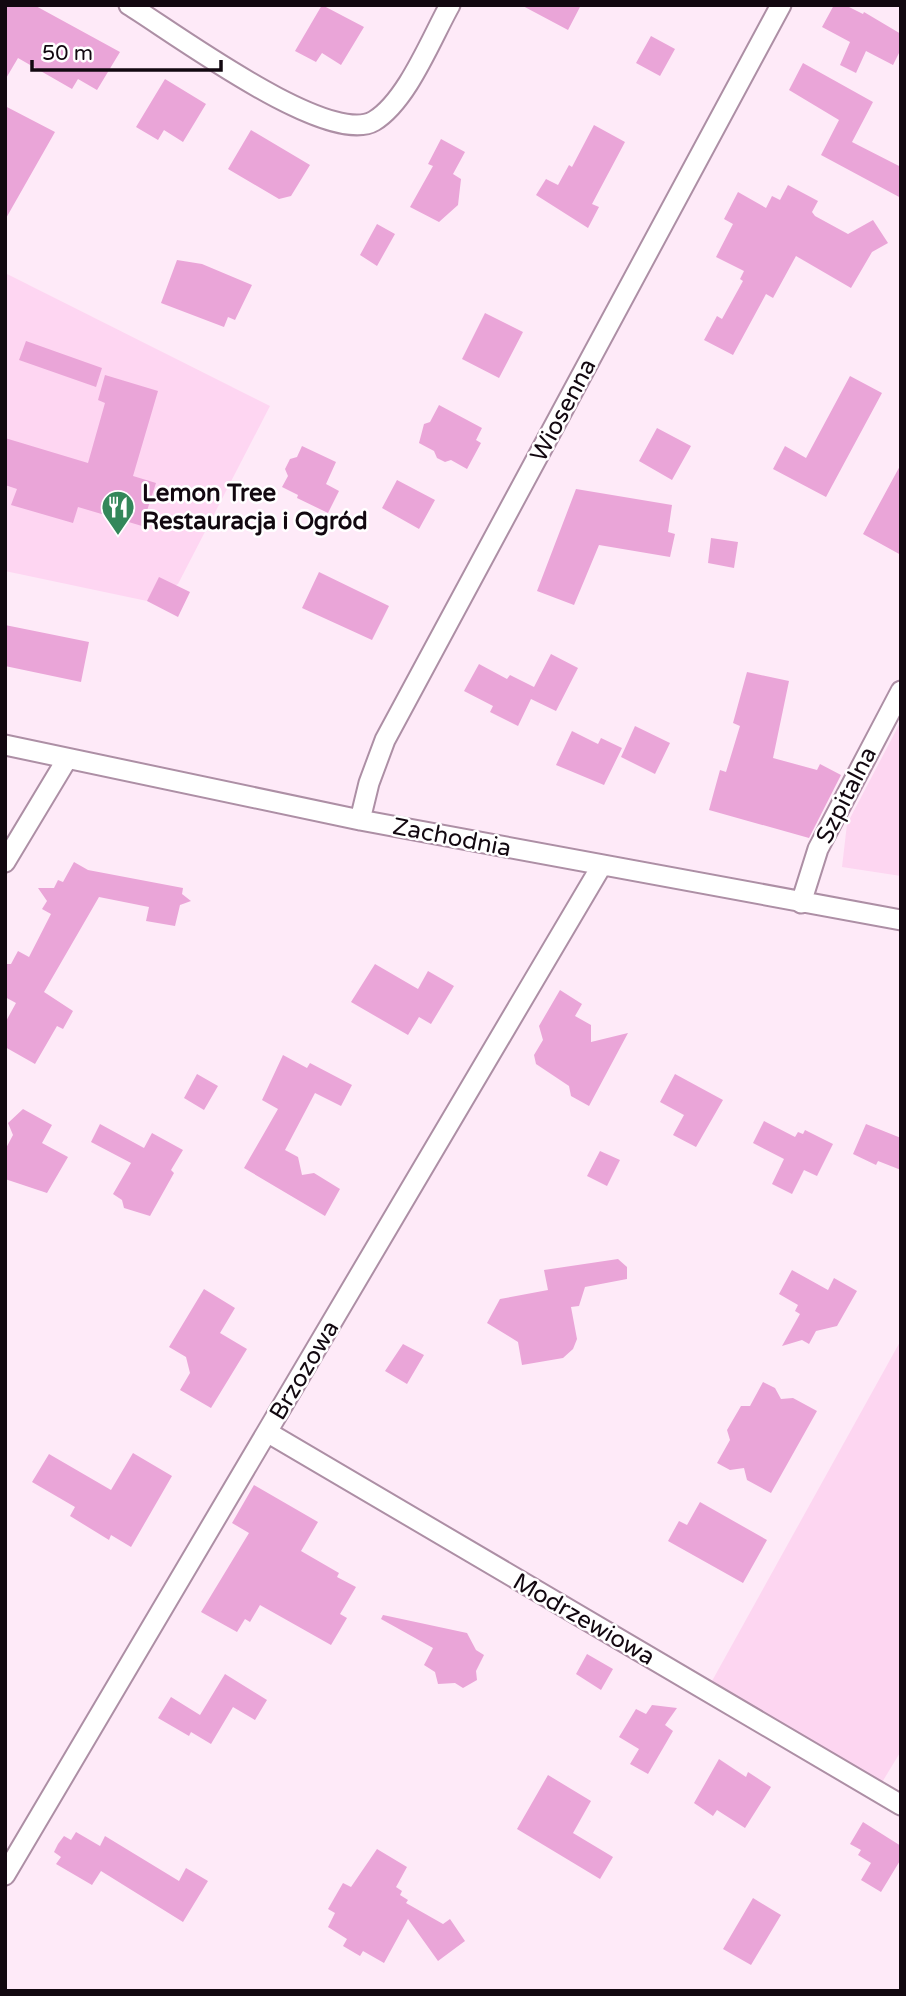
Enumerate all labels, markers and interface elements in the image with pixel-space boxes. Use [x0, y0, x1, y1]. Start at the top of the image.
scale bar [32, 28, 220, 72]
text: 50 m [42, 41, 93, 66]
street label: Wiosenna [524, 354, 603, 467]
place label: Lemon Tree Restauracja i Ogród [142, 479, 368, 536]
restaurant icon: Lemon Tree Restauracja i Ogród [99, 488, 137, 537]
street label: Szpitalna [810, 742, 883, 848]
street label: Zachodnia [390, 812, 514, 863]
street label: Brzozowa [263, 1315, 345, 1425]
street label: Modrzewiowa [508, 1567, 660, 1672]

